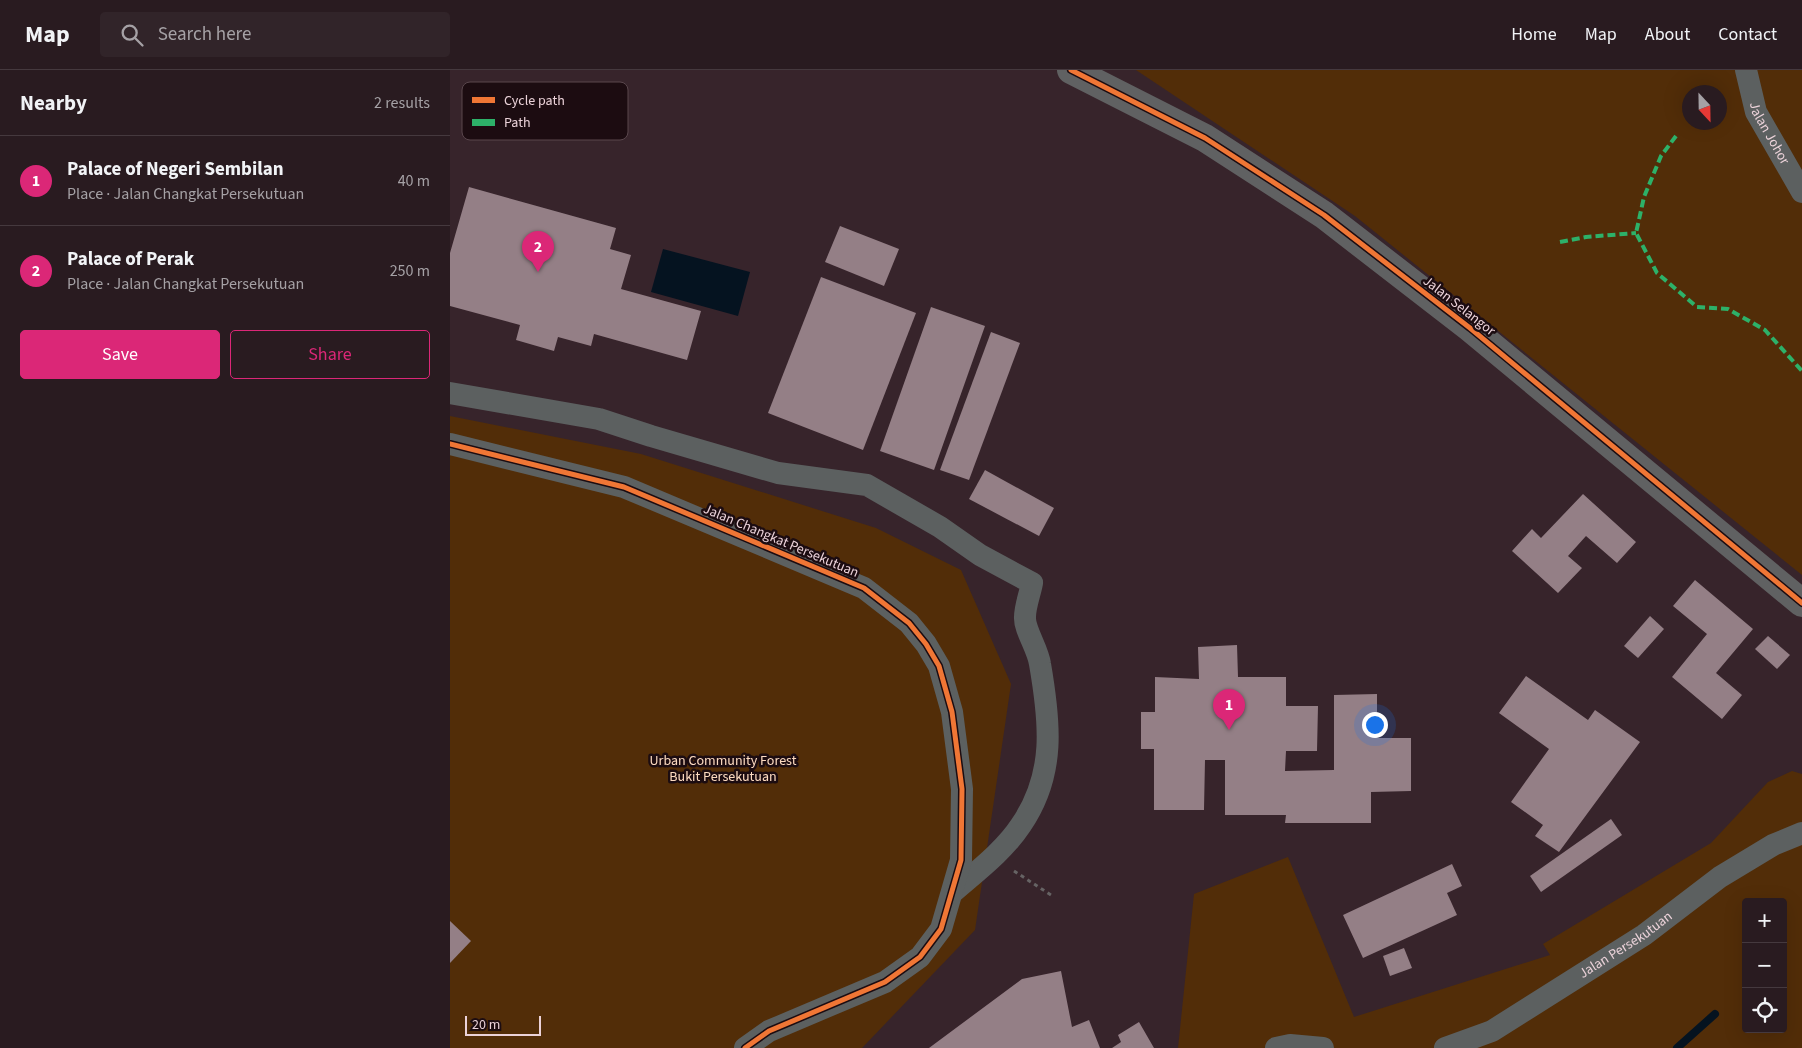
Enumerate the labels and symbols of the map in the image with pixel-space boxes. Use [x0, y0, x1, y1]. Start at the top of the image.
legend [462, 82, 628, 140]
north arrow [1682, 85, 1727, 130]
text: Cycle path [504, 91, 565, 111]
street label: Jalan Johor [1744, 100, 1794, 169]
text: Path [504, 113, 531, 133]
pin: 2 [522, 231, 554, 272]
street label: Jalan Selangor [1419, 271, 1499, 341]
street label: Jalan Changkat Persekutuan [700, 499, 862, 583]
pin: 1 [1213, 689, 1245, 730]
your location [1362, 712, 1388, 738]
park label: Urban Community Forest Bukit Persekutuan [650, 751, 797, 787]
street label: Jalan Persekutuan [1575, 907, 1677, 984]
scale bar [465, 1013, 541, 1036]

